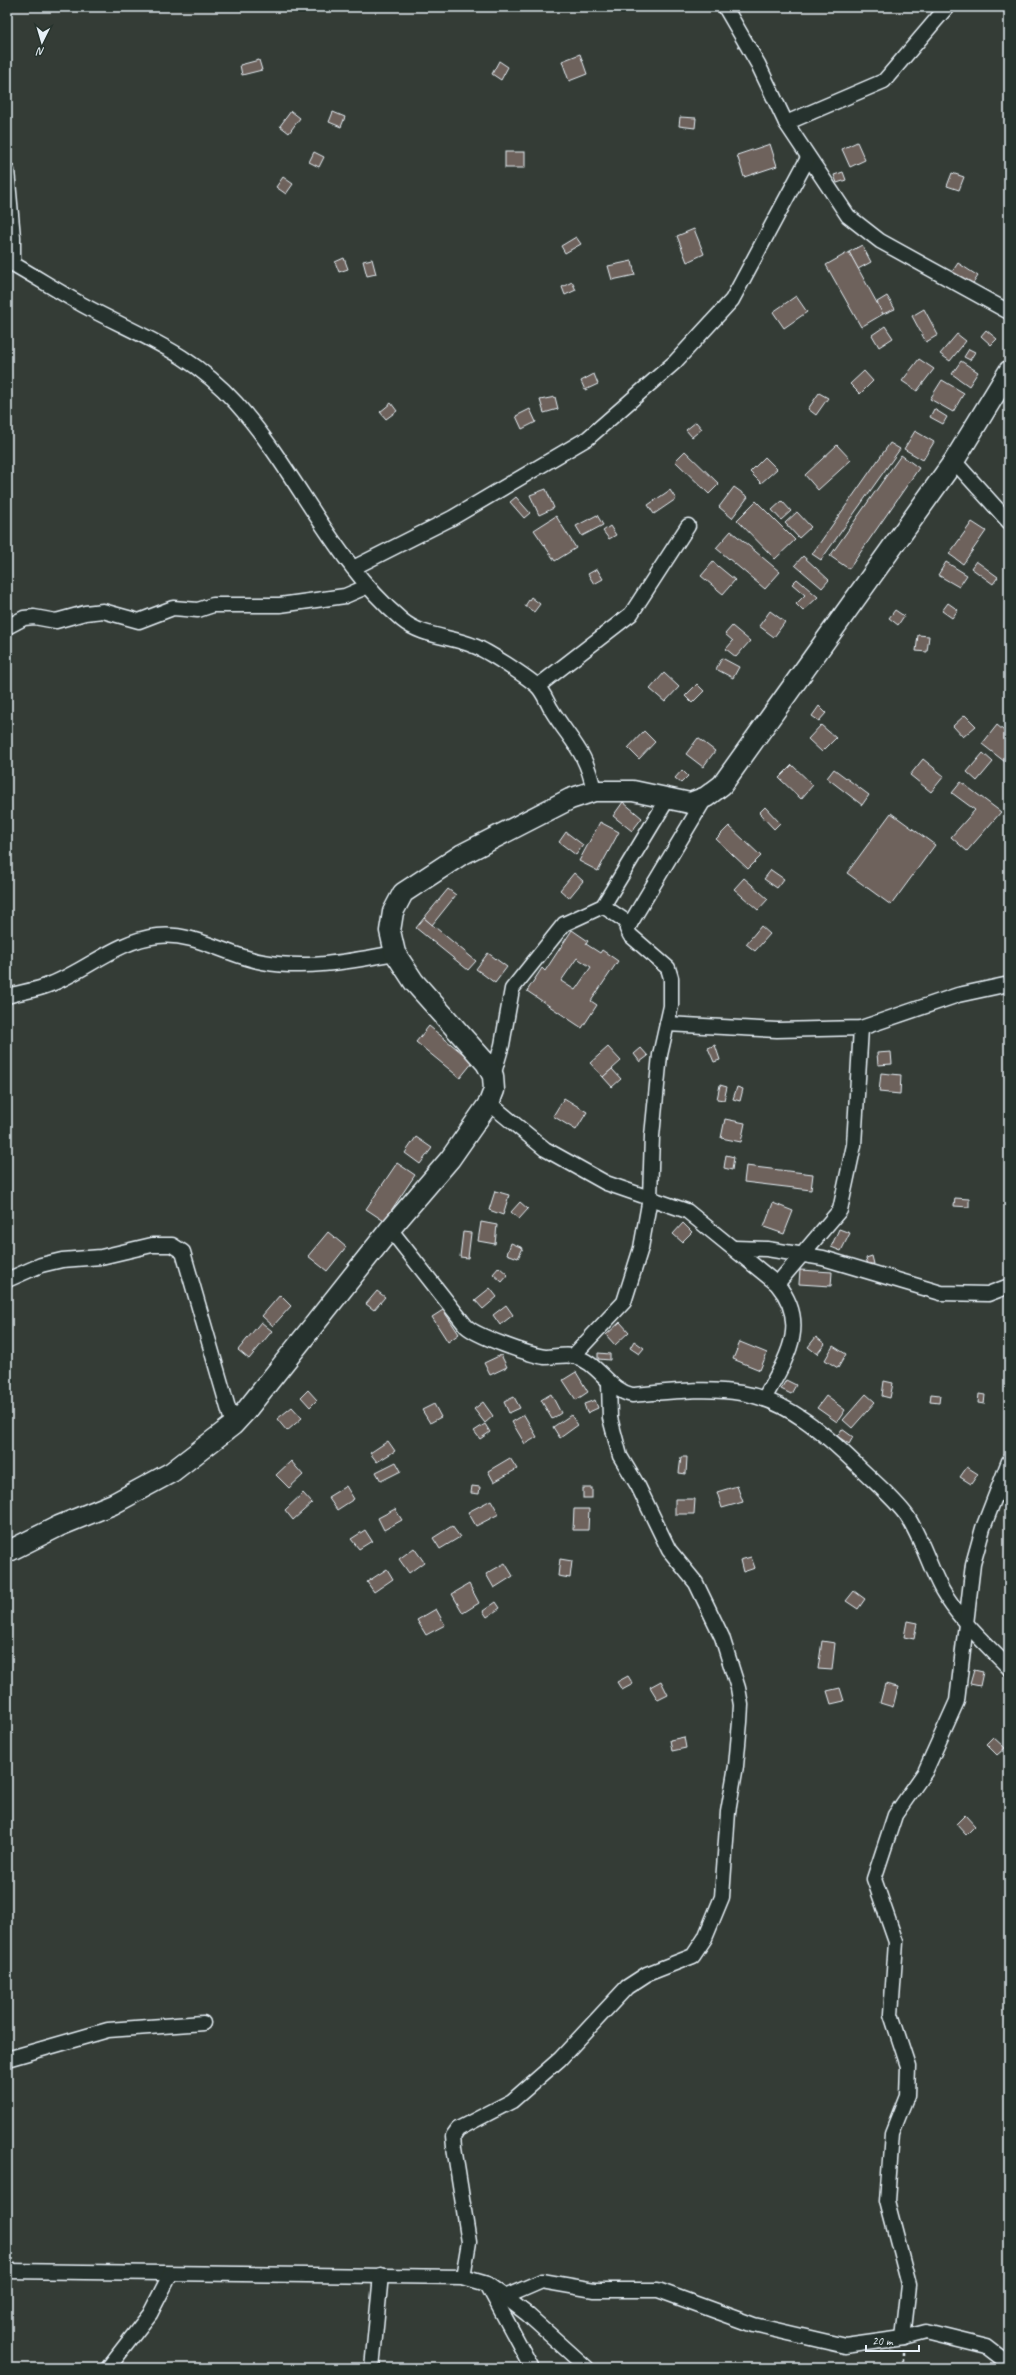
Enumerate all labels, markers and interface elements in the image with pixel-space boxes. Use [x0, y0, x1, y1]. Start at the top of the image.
north arrow [22, 22, 62, 62]
text: N [35, 45, 45, 59]
scale bar [866, 2327, 919, 2353]
text: 20 m [872, 2333, 894, 2349]

